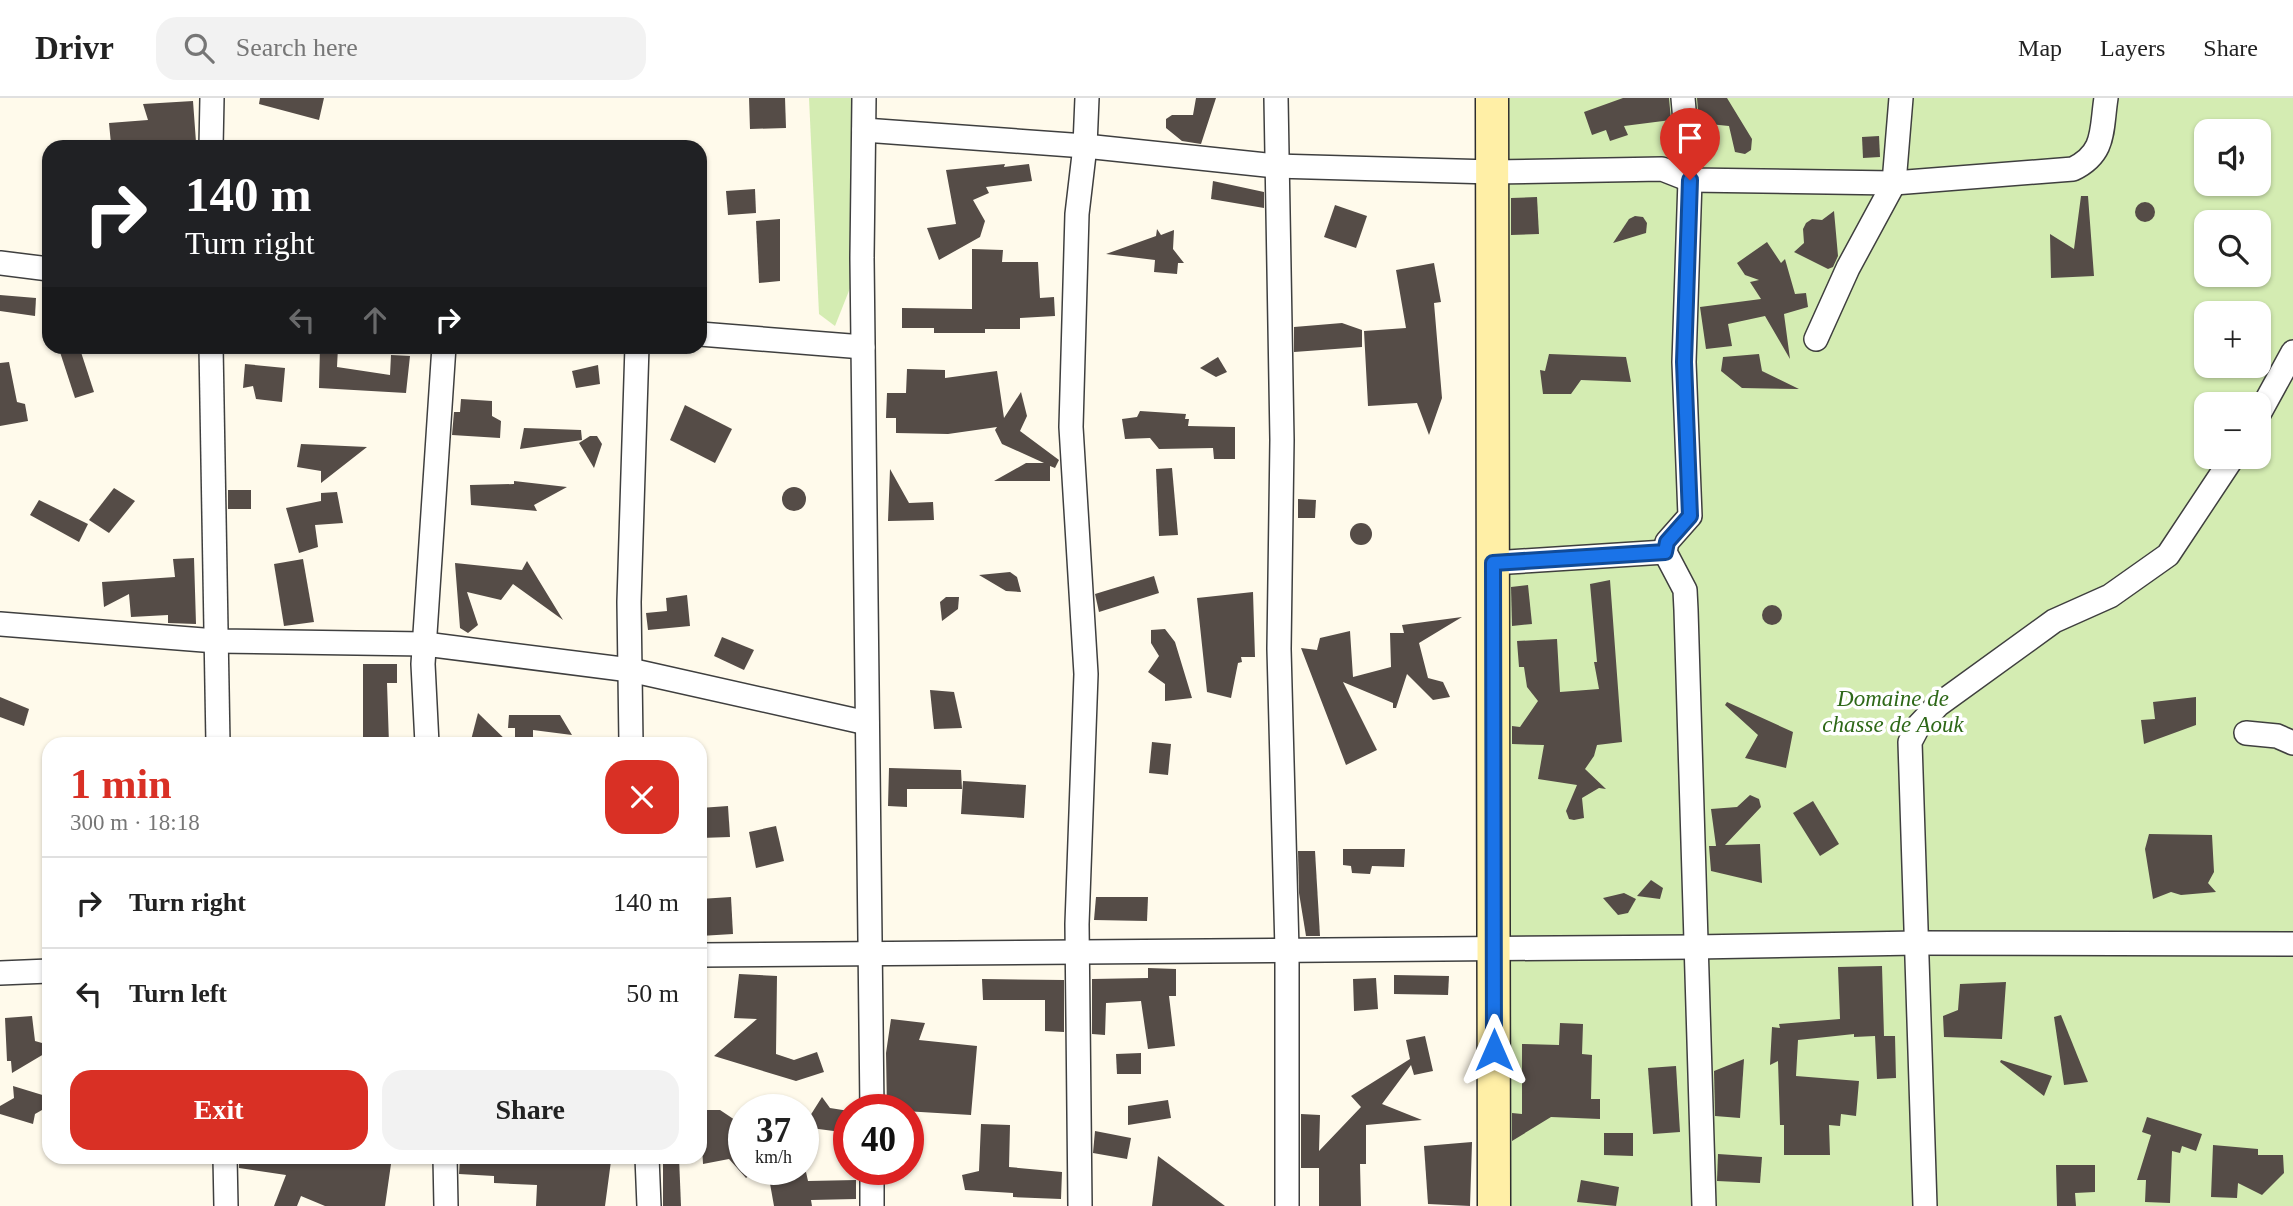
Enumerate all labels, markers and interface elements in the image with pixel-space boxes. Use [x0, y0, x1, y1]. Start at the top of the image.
search box [156, 17, 646, 80]
icon: search [180, 29, 218, 67]
text: Drivr [35, 30, 114, 66]
text: Search here [236, 33, 358, 62]
text: Map [2018, 35, 2062, 61]
text: Layers [2100, 35, 2165, 61]
text: Share [2203, 35, 2258, 61]
pin [1660, 108, 1720, 180]
icon: arrive [1671, 119, 1709, 157]
map controls [2194, 119, 2271, 469]
button: sound [2194, 119, 2271, 196]
text: 140 m [185, 167, 312, 222]
icon: right [70, 168, 161, 259]
button: search [2194, 210, 2271, 287]
text: Turn right [185, 225, 315, 261]
icon: left [283, 301, 321, 339]
icon: ahead [356, 301, 394, 339]
icon: right [429, 301, 467, 339]
button: + [2194, 301, 2271, 378]
button: − [2194, 392, 2271, 469]
park label: Domaine de chasse de Aouk [1822, 686, 1964, 737]
button: close [605, 760, 679, 834]
text: 1 min [70, 761, 172, 807]
text: 300 m · 18:18 [70, 810, 200, 835]
icon: right [70, 884, 108, 922]
text: Turn right [129, 888, 246, 917]
text: 140 m [613, 888, 679, 917]
icon: left [70, 975, 108, 1013]
text: Turn left [129, 979, 227, 1008]
text: 50 m [626, 979, 679, 1008]
position arrow [1457, 1013, 1531, 1087]
button: Exit [70, 1070, 368, 1150]
button: Share [382, 1070, 679, 1150]
speed limit sign: 40 [833, 1094, 924, 1185]
text: 37 [756, 1111, 791, 1150]
text: km/h [755, 1147, 792, 1167]

